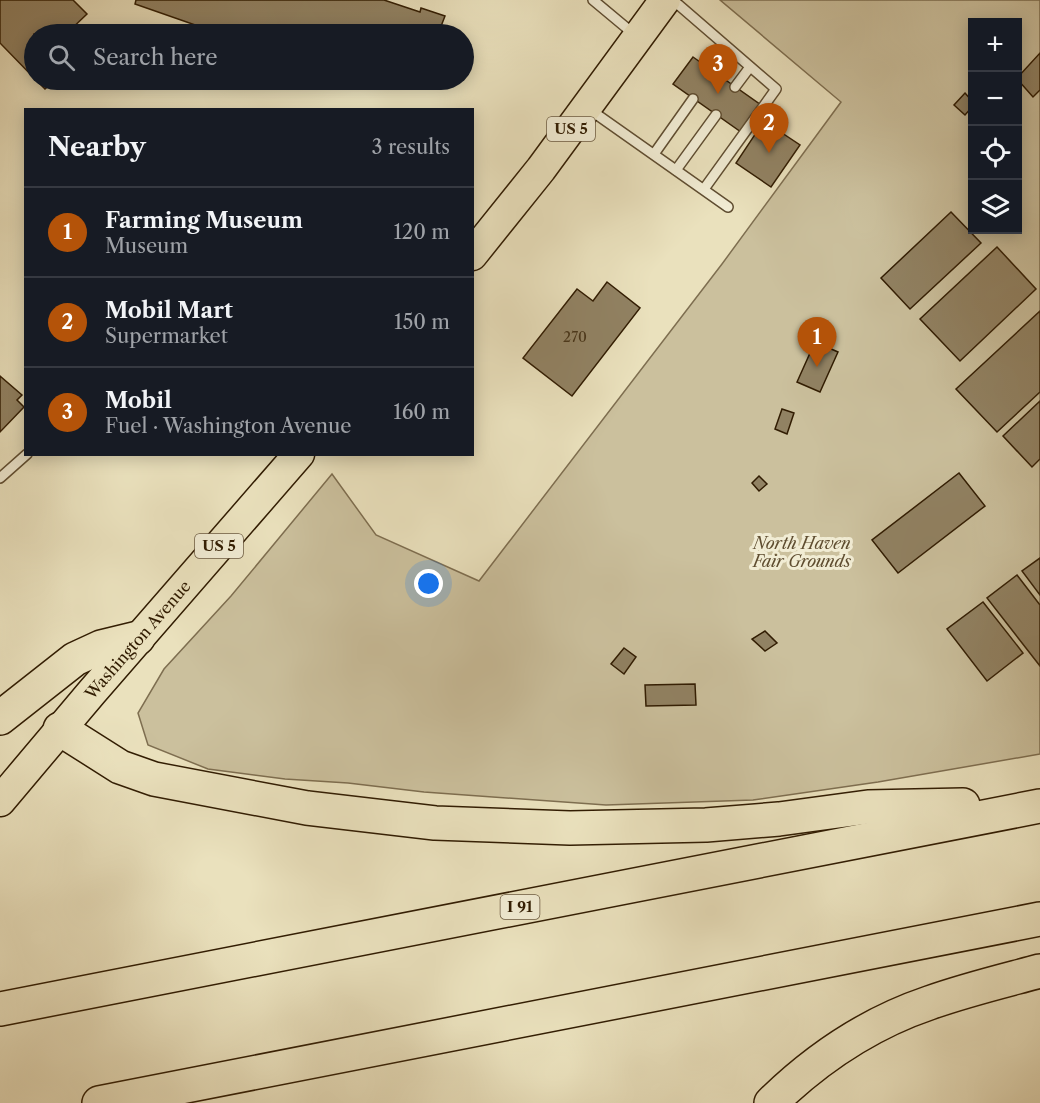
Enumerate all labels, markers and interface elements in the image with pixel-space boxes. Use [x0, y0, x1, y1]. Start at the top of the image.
map controls [968, 18, 1022, 234]
button: + [968, 18, 1022, 72]
search box [24, 24, 474, 90]
icon: search [45, 41, 78, 74]
text: Search here [93, 44, 218, 71]
pin: 3 [698, 44, 738, 94]
button: − [968, 72, 1022, 126]
pin: 2 [750, 104, 788, 153]
road number: US 5 [547, 117, 595, 141]
button: locate [968, 126, 1022, 180]
text: Nearby [48, 131, 146, 163]
text: 3 results [372, 135, 450, 159]
button: layers [968, 180, 1022, 234]
text: Farming Museum [105, 207, 303, 234]
text: 1 [63, 220, 72, 244]
text: 120 m [393, 220, 450, 244]
text: Museum [105, 234, 188, 258]
text: Mobil Mart [105, 297, 233, 324]
text: 2 [62, 310, 73, 334]
text: 150 m [394, 310, 450, 334]
pin: 1 [798, 318, 836, 367]
text: Supermarket [105, 324, 228, 348]
house number: 270 [563, 328, 587, 346]
text: Mobil [105, 387, 172, 414]
text: 3 [62, 400, 73, 424]
text: 160 m [393, 400, 450, 424]
text: Fuel · Washington Avenue [105, 414, 351, 438]
park label: North Haven Fair Grounds [751, 533, 851, 571]
road number: US 5 [195, 534, 243, 558]
your location [414, 569, 443, 598]
street label: Washington Avenue [80, 576, 195, 704]
road number: I 91 [500, 895, 540, 919]

